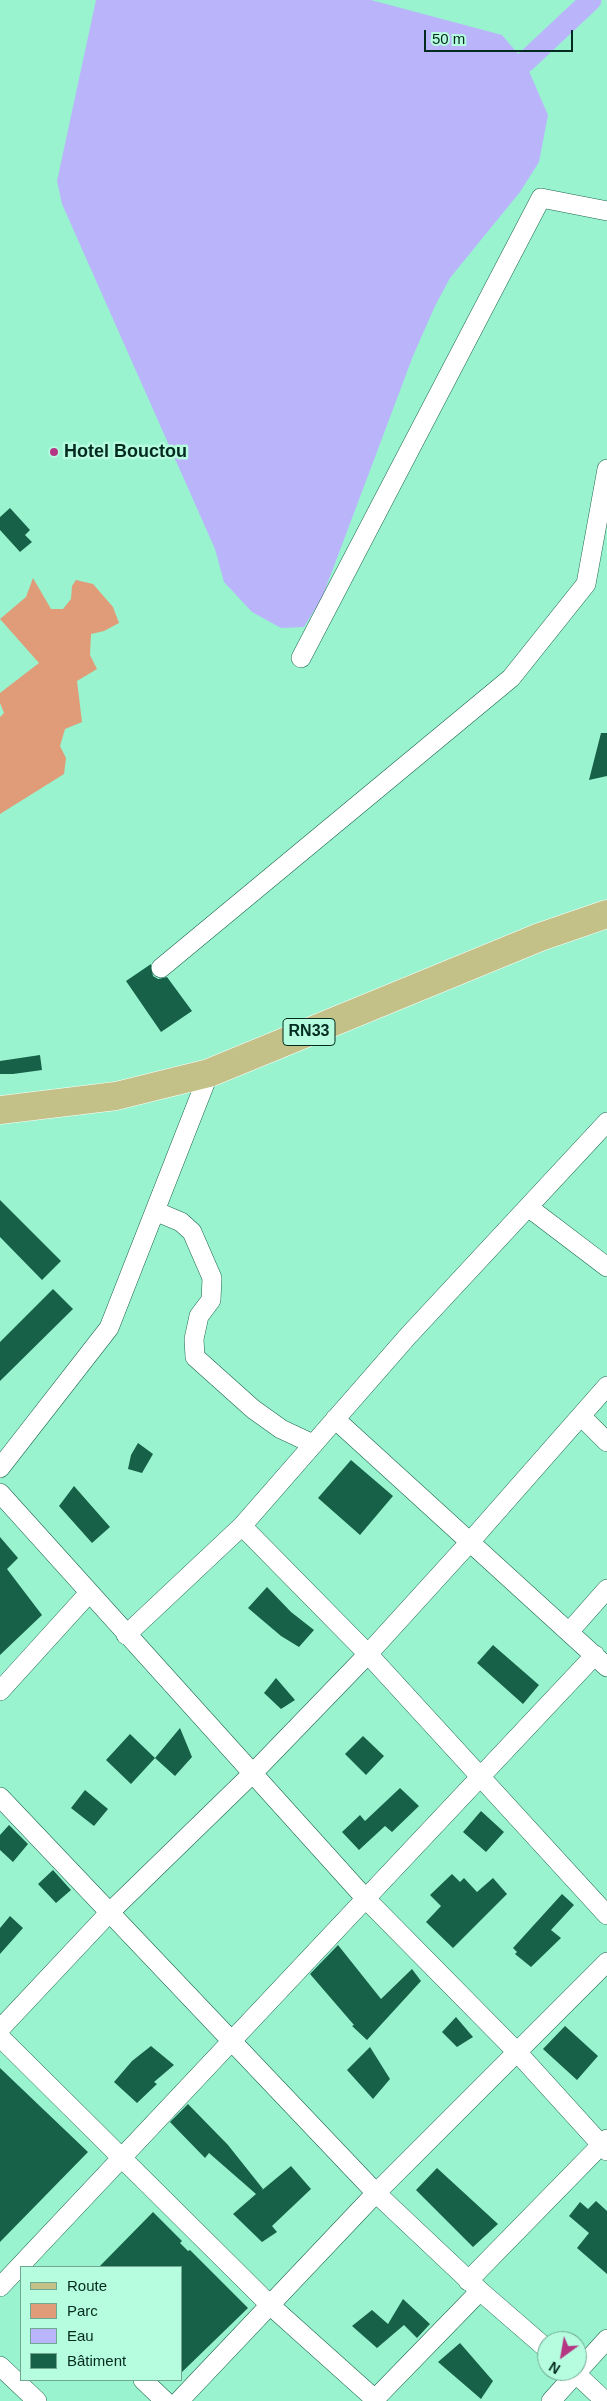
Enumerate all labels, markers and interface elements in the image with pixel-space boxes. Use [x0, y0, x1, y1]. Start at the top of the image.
scale bar [427, 20, 576, 52]
text: 50 m [432, 30, 465, 47]
place label: Hotel Bouctou [64, 441, 187, 463]
marker: Hotel Bouctou [48, 446, 60, 458]
road number: RN33 [283, 1019, 335, 1046]
legend [20, 2266, 182, 2381]
text: Route [67, 2277, 107, 2294]
text: Parc [67, 2302, 98, 2319]
text: Eau [67, 2327, 94, 2344]
north arrow [537, 2331, 587, 2381]
text: Bâtiment [67, 2352, 126, 2369]
text: N [546, 2358, 563, 2377]

